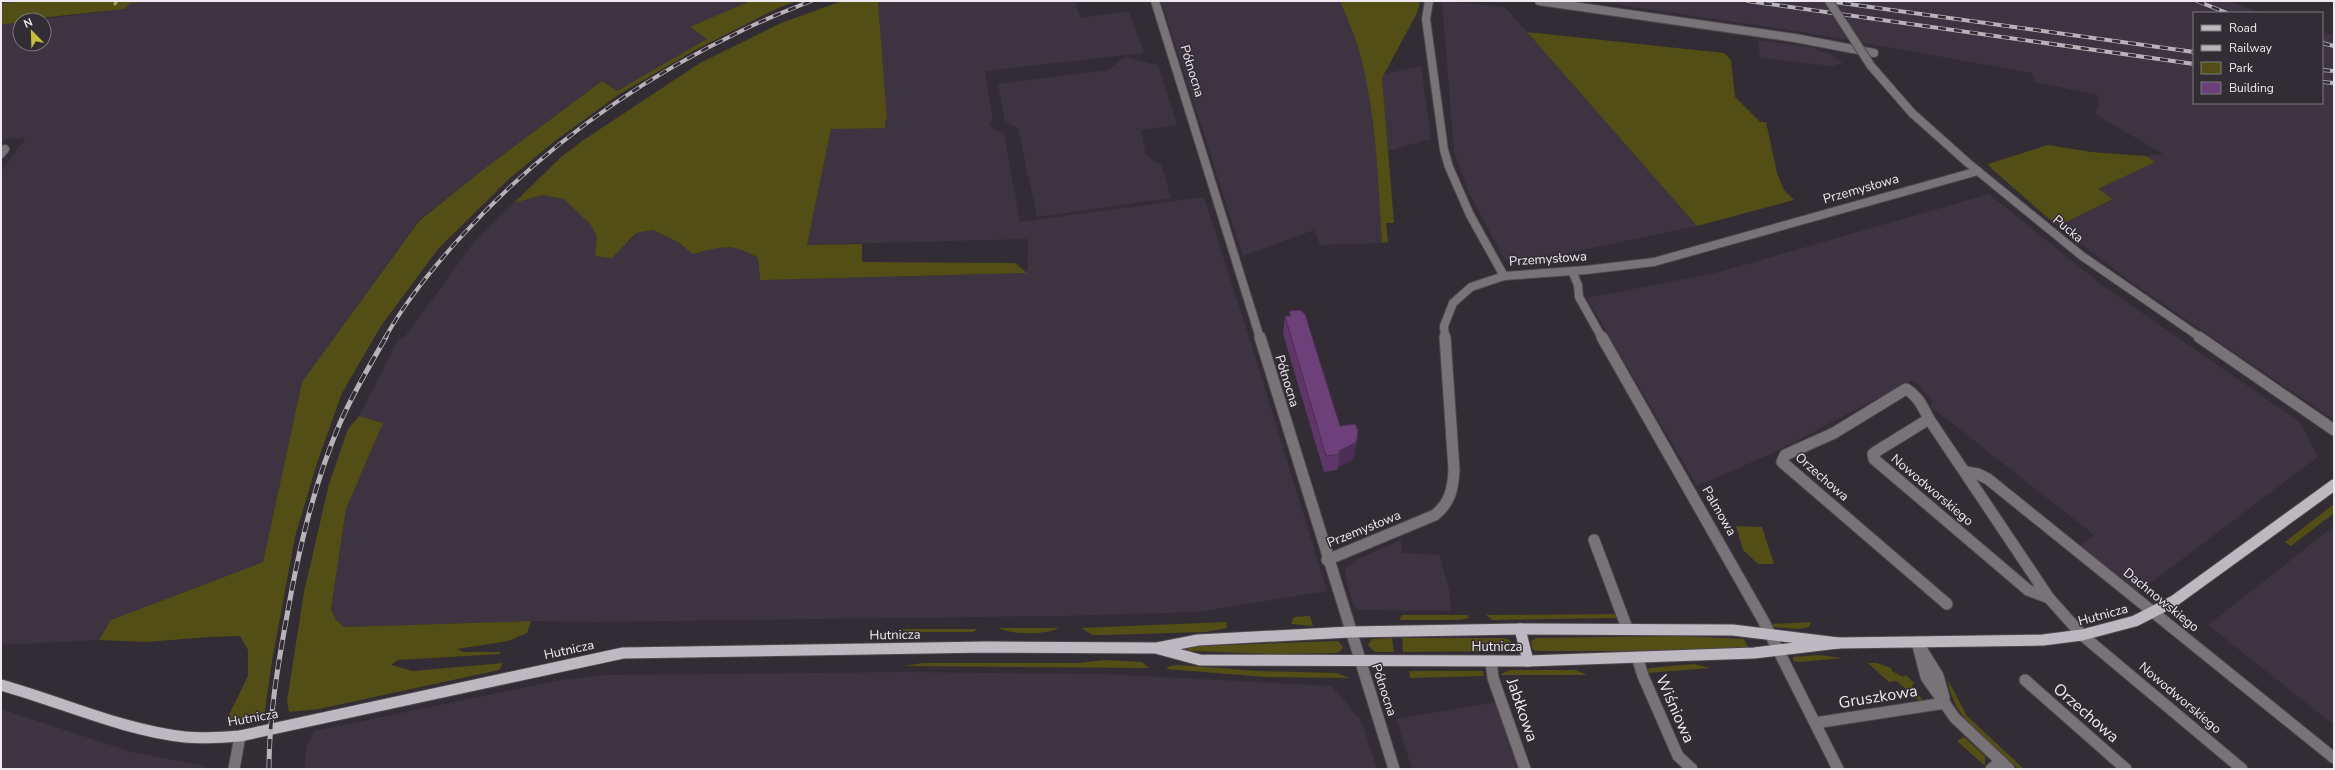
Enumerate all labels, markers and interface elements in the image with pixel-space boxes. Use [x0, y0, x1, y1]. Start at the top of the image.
north arrow [12, 12, 52, 52]
legend [2193, 12, 2323, 104]
text: N [22, 15, 35, 32]
text: Road [2229, 20, 2257, 36]
text: Railway [2229, 40, 2273, 56]
street label: Północna [1176, 43, 1208, 99]
text: Park [2229, 60, 2254, 76]
text: Building [2229, 80, 2274, 96]
street label: Przemysłowa [1821, 170, 1901, 208]
street label: Pucka [2049, 211, 2087, 247]
street label: Przemysłowa [1508, 247, 1588, 271]
street label: Północna [1271, 353, 1303, 409]
street label: Orzechowa [1791, 449, 1853, 505]
street label: Nowodworskiego [1887, 450, 1977, 530]
street label: Palmowa [1698, 483, 1740, 539]
street label: Przemysłowa [1324, 506, 1404, 552]
street label: Dachnowskiego [2119, 564, 2203, 636]
street label: Hutnicza [2076, 600, 2130, 630]
street label: Hutnicza [869, 626, 921, 644]
street label: Hutnicza [542, 636, 596, 664]
street label: Hutnicza [1472, 638, 1523, 656]
street label: Nowodworskiego [2135, 658, 2225, 738]
street label: Północna [1367, 662, 1401, 718]
street label: Wiśniowa [1650, 671, 1700, 747]
street label: Jabłkowa [1501, 674, 1543, 745]
street label: Orzechowa [2048, 678, 2124, 748]
street label: Gruszkowa [1837, 680, 1919, 714]
street label: Hutnicza [226, 705, 280, 731]

